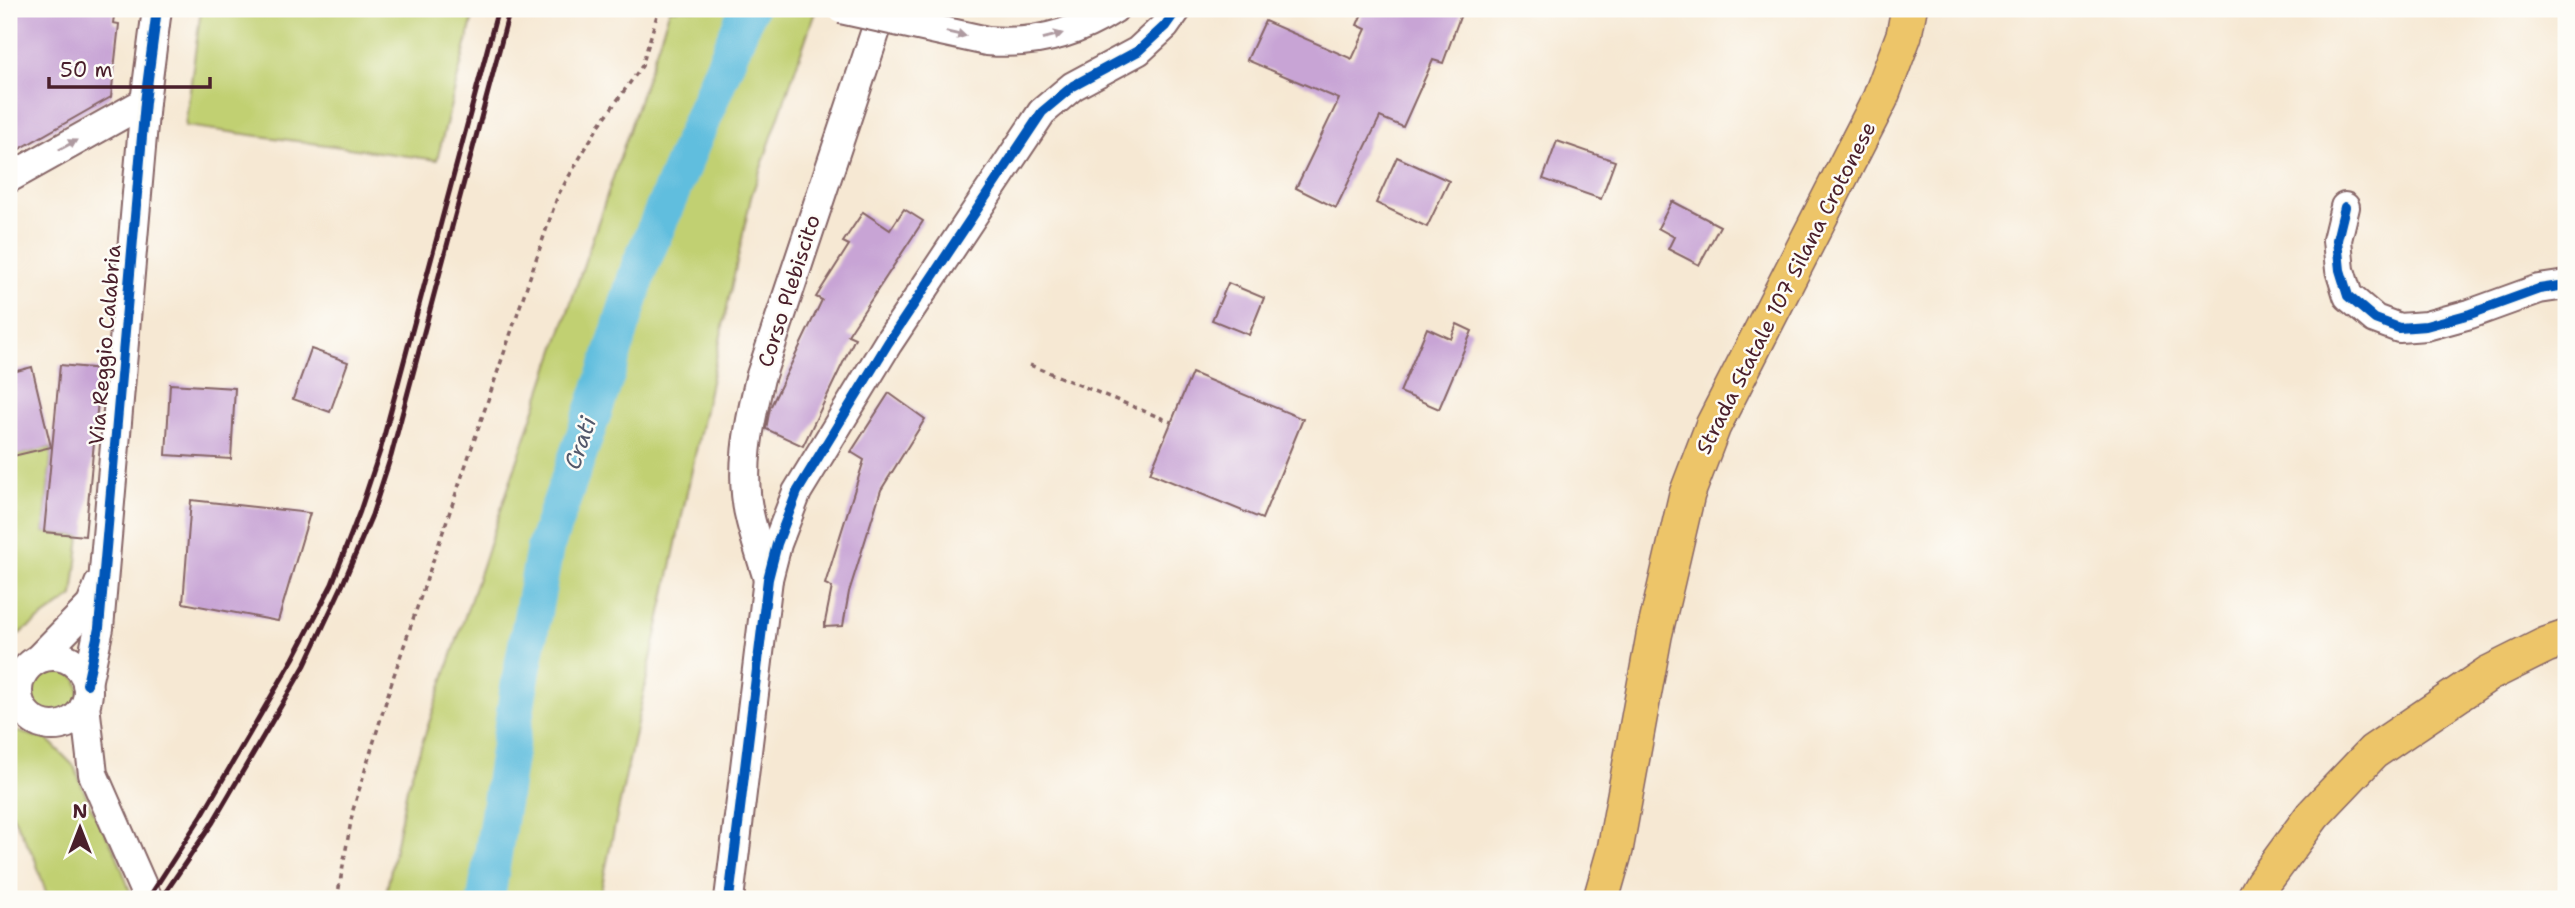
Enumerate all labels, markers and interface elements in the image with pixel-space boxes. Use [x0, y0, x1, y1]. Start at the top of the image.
one-way arrow [945, 29, 967, 40]
one-way arrow [1043, 30, 1065, 41]
scale bar [49, 46, 210, 90]
text: 50 m [60, 56, 113, 84]
street label: Strada Statale 107 Silana Crotonese [1690, 117, 1882, 459]
one-way arrow [59, 139, 78, 151]
street label: Corso Plebiscito [751, 211, 827, 371]
street label: Via Reggio Calabria [82, 243, 128, 447]
water label: Crati [557, 412, 603, 473]
north arrow [46, 792, 116, 862]
text: N [72, 799, 88, 824]

